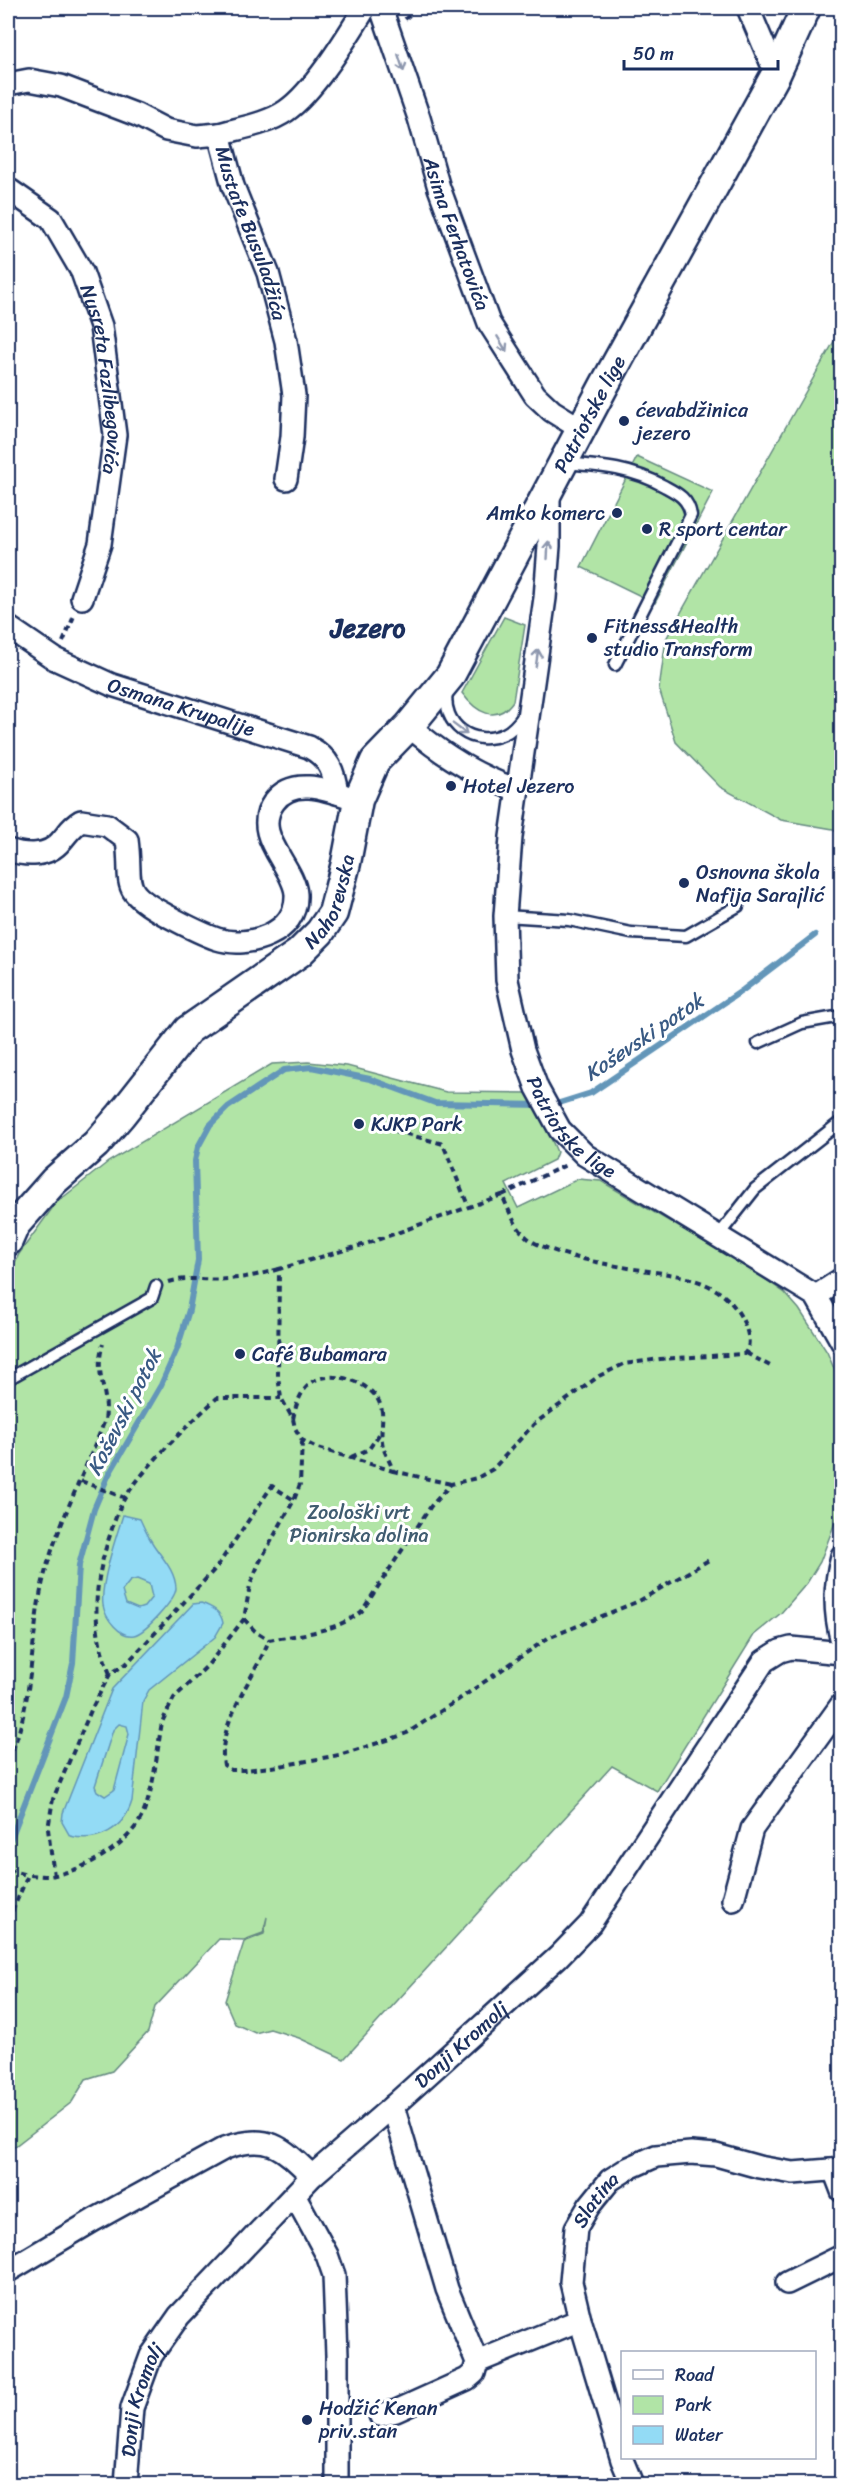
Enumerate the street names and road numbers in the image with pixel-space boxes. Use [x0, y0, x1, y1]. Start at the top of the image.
street label: Mustafe Busuladžića [205, 142, 297, 325]
street label: Asima Ferhatovića [413, 152, 500, 316]
street label: Nusreta Fazlibegovića [70, 279, 132, 476]
street label: Patriotske lige [544, 349, 636, 479]
street label: Osmana Krupalije [103, 668, 259, 747]
street label: Nahorevska [295, 851, 365, 958]
street label: Patriotske lige [516, 1071, 623, 1188]
street label: Donji Kromolj [406, 1992, 517, 2097]
street label: Slatina [563, 2162, 626, 2235]
street label: Donji Kromolj [111, 2335, 174, 2458]

